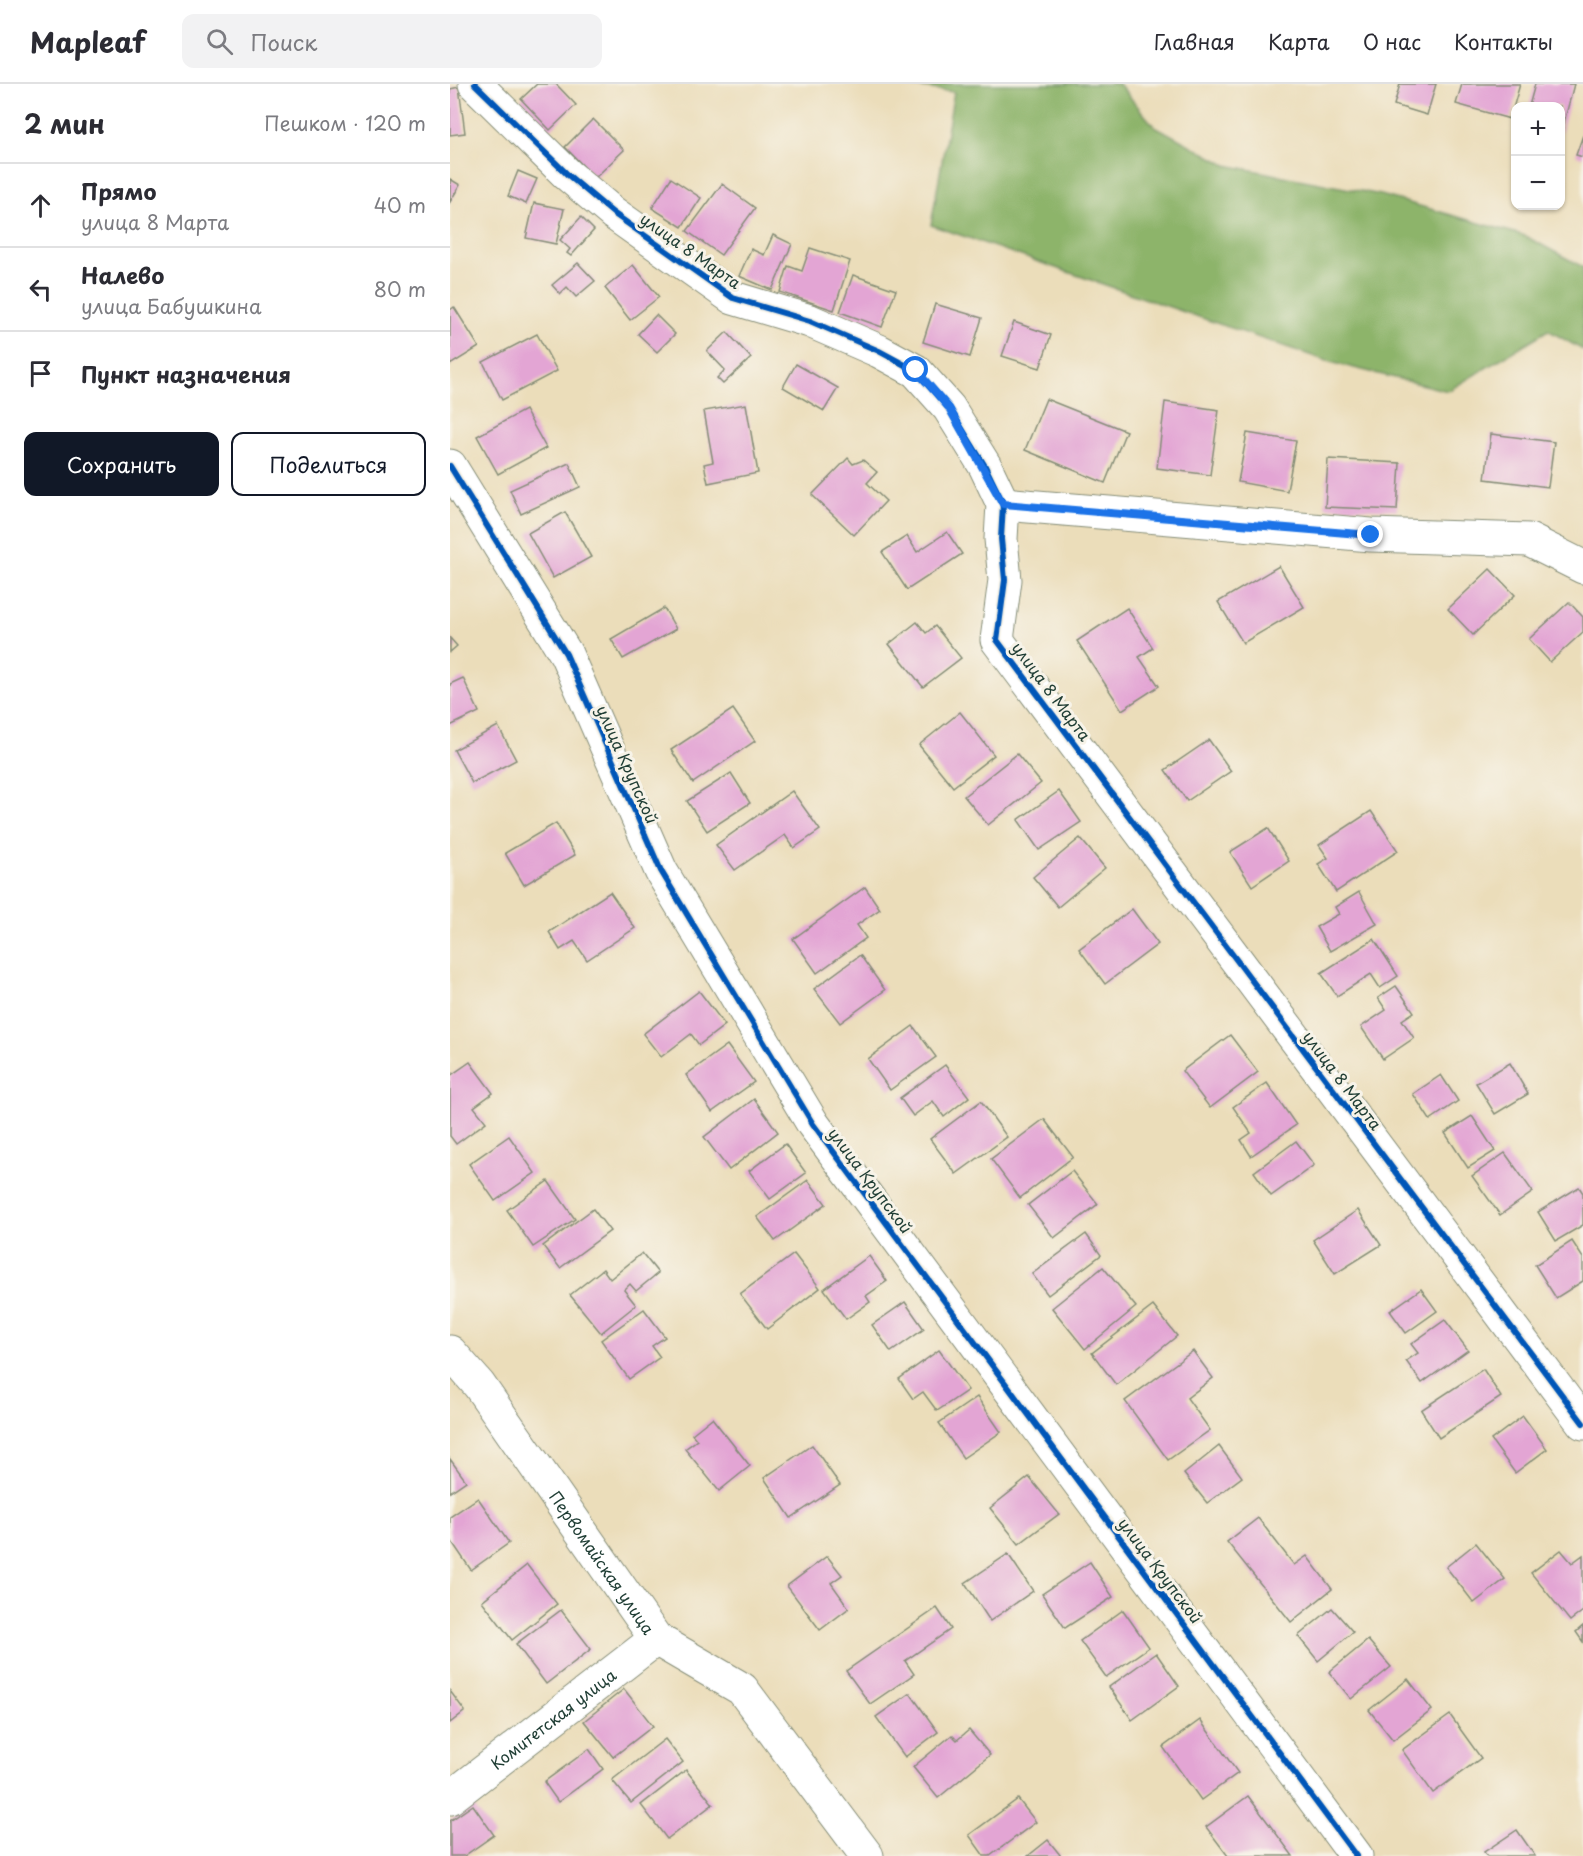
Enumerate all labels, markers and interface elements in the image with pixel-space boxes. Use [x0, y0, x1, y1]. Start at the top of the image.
search box [182, 14, 602, 68]
text: Mapleaf [30, 20, 146, 63]
icon: search [203, 25, 236, 58]
text: Поиск [251, 25, 317, 58]
text: Главная [1154, 25, 1235, 57]
text: Карта [1268, 25, 1330, 57]
text: О нас [1363, 25, 1421, 57]
text: Контакты [1454, 25, 1553, 57]
map controls [1511, 102, 1565, 210]
button: + [1511, 102, 1565, 156]
text: 2 мин [24, 104, 105, 143]
text: Пешком · 120 m [264, 108, 426, 138]
button: − [1511, 156, 1565, 210]
text: Прямо [81, 174, 156, 207]
icon: ahead [24, 189, 57, 222]
text: 40 m [374, 190, 426, 220]
street label: улица 8 Марта [636, 206, 747, 294]
text: улица 8 Марта [81, 207, 229, 237]
text: Налево [81, 258, 164, 291]
icon: left [24, 273, 57, 306]
text: 80 m [374, 274, 426, 304]
text: улица Бабушкина [81, 291, 262, 321]
route start [902, 356, 928, 382]
icon: arrive [24, 357, 57, 390]
text: Пункт назначения [81, 357, 291, 390]
button: Сохранить [24, 432, 219, 496]
button: Поделиться [231, 432, 426, 496]
route end [1357, 521, 1383, 547]
street label: улица 8 Марта [1007, 636, 1097, 746]
street label: улица Крупской [591, 701, 665, 827]
street label: улица 8 Марта [1298, 1025, 1388, 1135]
street label: улица Крупской [823, 1122, 919, 1238]
street label: Первомайская улица [544, 1486, 661, 1639]
street label: улица Крупской [1113, 1512, 1209, 1628]
street label: Комитетская улица [485, 1662, 621, 1775]

